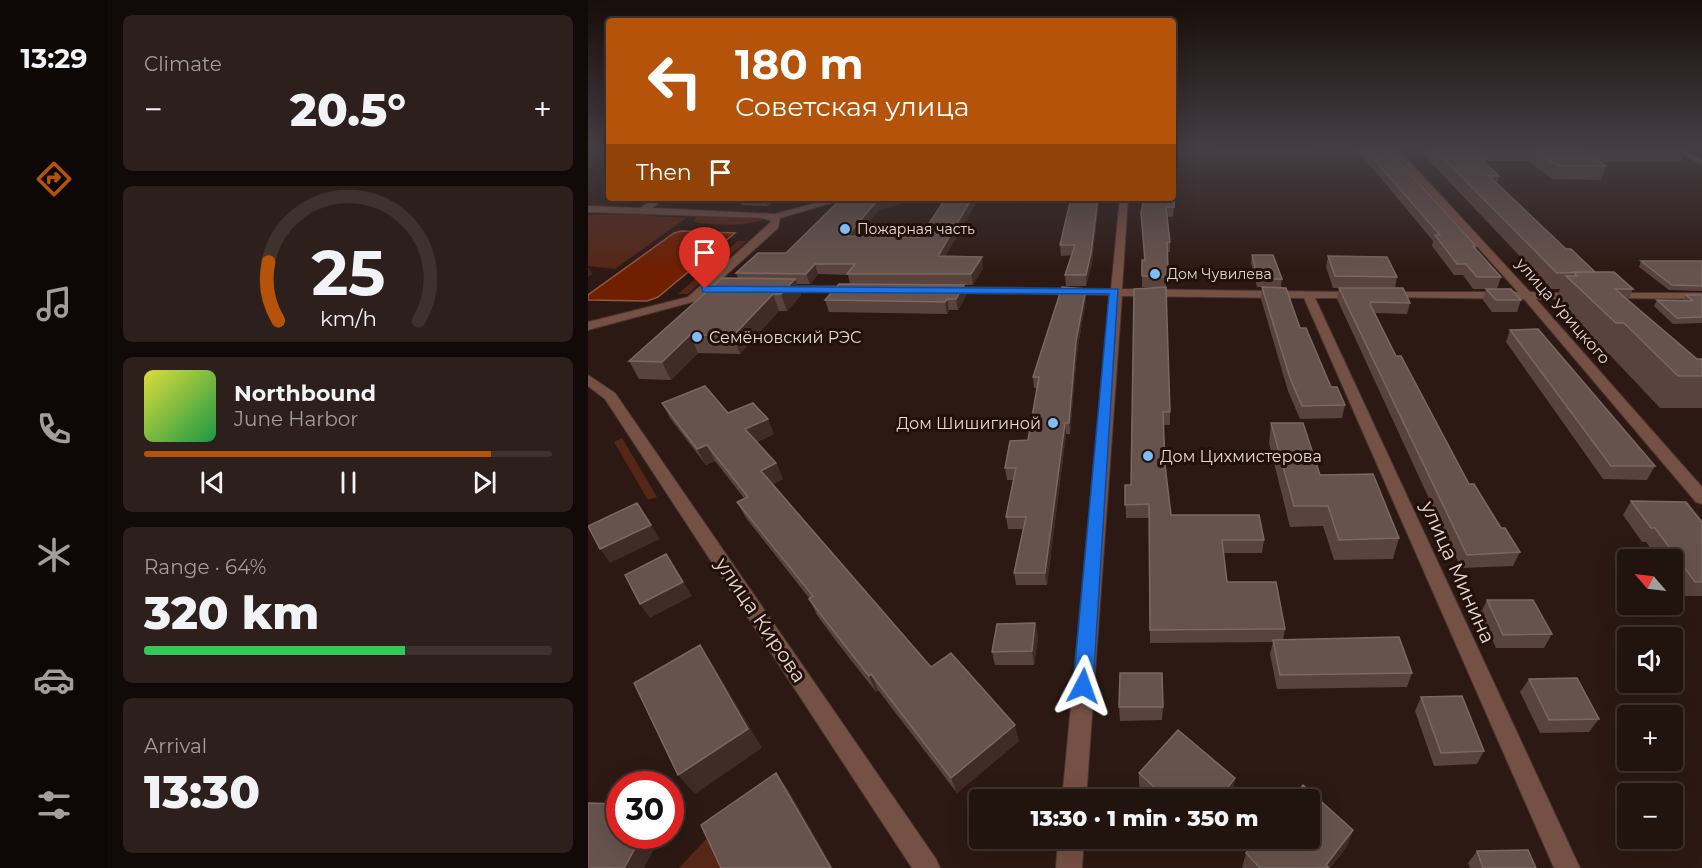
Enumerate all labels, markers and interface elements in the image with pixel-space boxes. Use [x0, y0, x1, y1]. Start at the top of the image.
text: 180 m [735, 38, 864, 90]
text: 13:29 [21, 42, 87, 75]
icon: left [636, 42, 714, 120]
text: Climate [144, 52, 222, 76]
text: 20.5° [290, 82, 406, 137]
text: − [144, 89, 163, 129]
text: + [533, 89, 552, 129]
text: Советская улица [735, 90, 970, 123]
icon: arrive [704, 156, 737, 189]
icon: directions [33, 158, 75, 200]
text: Then [636, 159, 692, 186]
place label: Пожарная часть [857, 220, 975, 238]
marker: Пожарная часть [838, 222, 852, 236]
pin [679, 227, 730, 289]
text: 25 [311, 235, 385, 311]
icon: arrive [688, 236, 721, 269]
street label: улица Урицкого [1511, 253, 1614, 368]
place label: Дом Чувилева [1167, 265, 1272, 283]
marker: Дом Чувилева [1148, 267, 1162, 281]
icon: music [33, 283, 75, 325]
text: km/h [319, 305, 377, 331]
place label: Семёновский РЭС [709, 328, 862, 347]
marker: Семёновский РЭС [690, 330, 704, 344]
text: Northbound [234, 380, 376, 407]
text: June Harbor [234, 407, 358, 431]
icon: phone [33, 408, 75, 450]
place label: Дом Шишигиной [897, 414, 1041, 433]
marker: Дом Шишигиной [1046, 416, 1060, 430]
place label: Дом Цихмистерова [1160, 447, 1322, 466]
marker: Дом Цихмистерова [1141, 449, 1155, 463]
icon: previous [196, 466, 229, 499]
icon: pause [332, 466, 365, 499]
icon: next [468, 466, 501, 499]
street label: улица Минина [1415, 496, 1500, 647]
icon: climate [33, 534, 75, 576]
north arrow [1617, 549, 1683, 615]
map controls [1617, 549, 1683, 849]
street label: улица Кирова [710, 552, 812, 687]
text: Range · 64% [144, 555, 266, 579]
text: 320 km [144, 585, 319, 640]
button: sound [1617, 627, 1683, 693]
position arrow [1051, 654, 1115, 718]
icon: car [33, 659, 75, 701]
button: + [1617, 705, 1683, 771]
text: Arrival [144, 734, 207, 758]
text: 13:30 [144, 764, 260, 819]
speed limit sign: 30 [606, 771, 684, 849]
button: − [1617, 783, 1683, 849]
icon: filters [33, 784, 75, 826]
text: 13:30 · 1 min · 350 m [1031, 805, 1258, 832]

